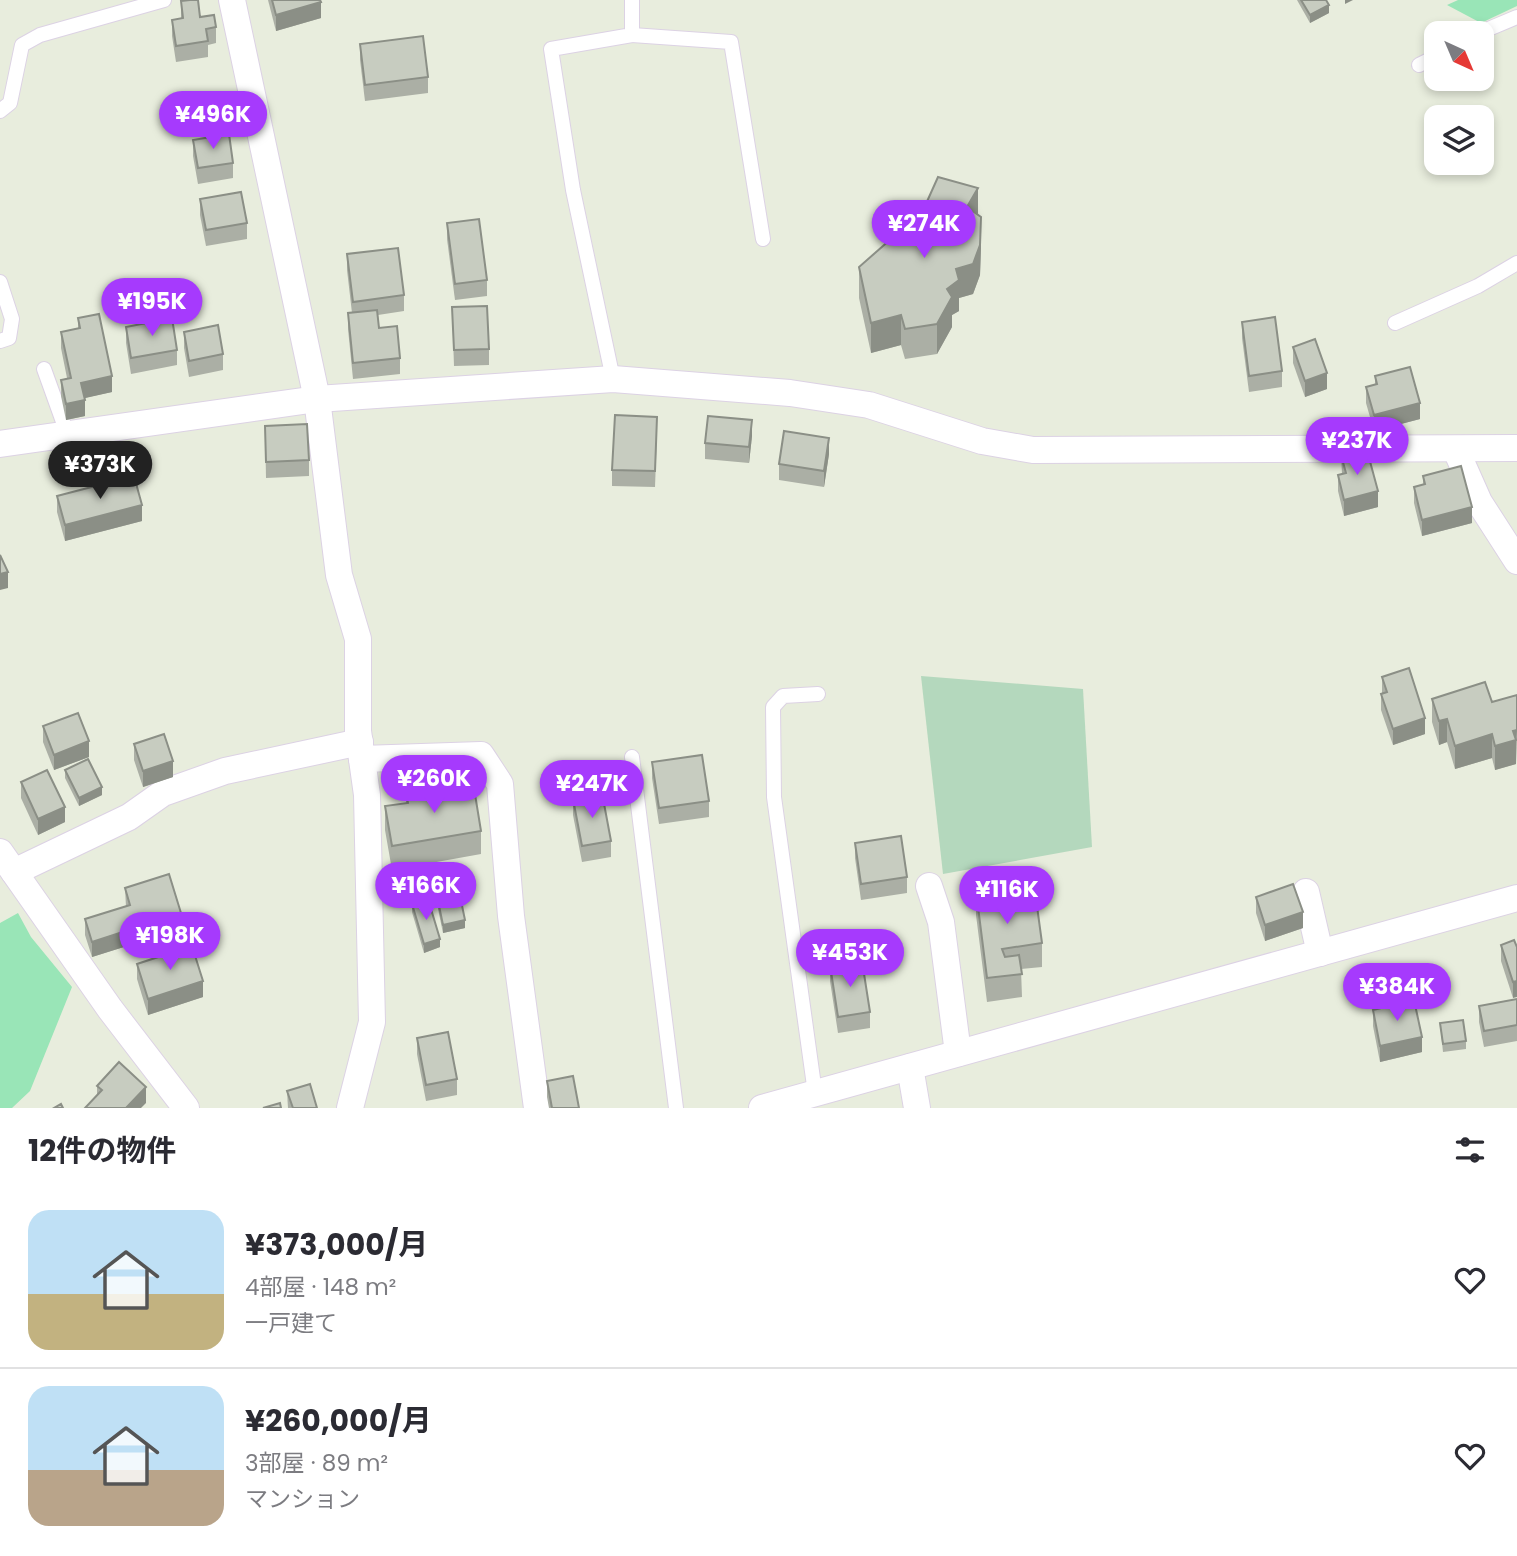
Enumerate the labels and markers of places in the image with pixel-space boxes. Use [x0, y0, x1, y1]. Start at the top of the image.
pin: ¥496K [164, 92, 262, 151]
pin: ¥274K [875, 201, 973, 260]
pin: ¥195K [103, 278, 201, 338]
pin: ¥237K [1308, 418, 1406, 477]
pin: ¥373K [51, 442, 149, 501]
pin: ¥260K [385, 756, 483, 815]
pin: ¥247K [543, 760, 641, 820]
pin: ¥166K [377, 862, 475, 922]
pin: ¥116K [958, 866, 1056, 926]
pin: ¥198K [121, 912, 219, 972]
pin: ¥453K [801, 930, 899, 989]
pin: ¥384K [1348, 964, 1446, 1023]

